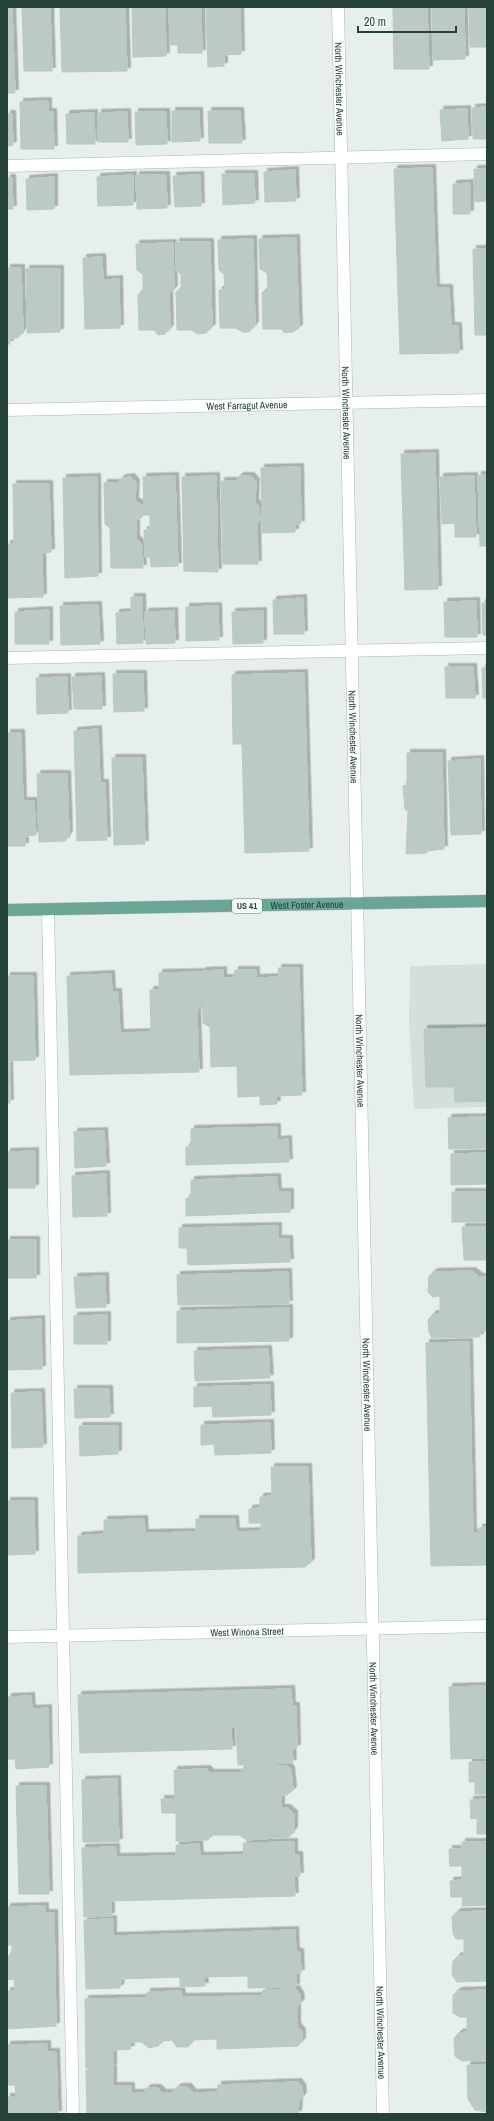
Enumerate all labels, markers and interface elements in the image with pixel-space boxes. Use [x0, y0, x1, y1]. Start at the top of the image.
scale bar [358, 8, 456, 34]
text: 20 m [364, 14, 386, 30]
street label: North Winchester Avenue [332, 42, 347, 136]
street label: North Winchester Avenue [339, 366, 354, 460]
street label: West Farragut Avenue [206, 398, 288, 412]
street label: North Winchester Avenue [346, 690, 361, 784]
street label: West Foster Avenue [270, 897, 344, 912]
road number: US 41 [232, 899, 262, 913]
street label: North Winchester Avenue [353, 1014, 368, 1108]
street label: North Winchester Avenue [360, 1338, 375, 1432]
street label: West Winona Street [210, 1624, 284, 1639]
street label: North Winchester Avenue [367, 1662, 382, 1756]
street label: North Winchester Avenue [374, 1986, 389, 2080]

